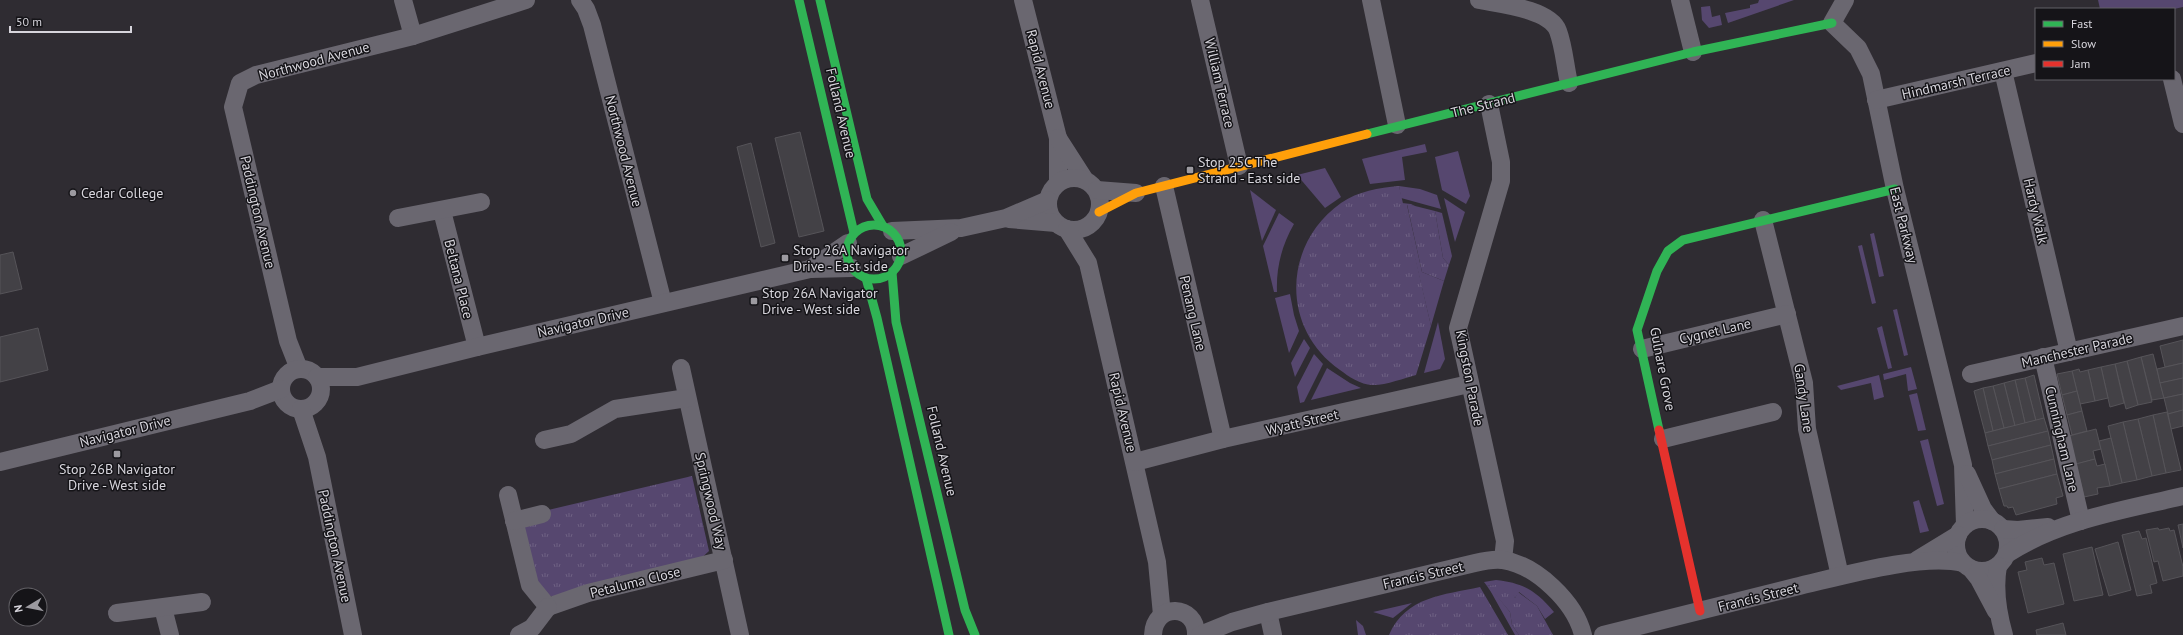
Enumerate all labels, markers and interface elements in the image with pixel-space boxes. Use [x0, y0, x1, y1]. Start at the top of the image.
scale bar [10, 8, 131, 34]
legend [2035, 8, 2175, 80]
text: 50 m [16, 14, 42, 29]
text: Fast [2071, 16, 2092, 31]
street label: Rapid Avenue [1022, 28, 1060, 110]
street label: William Terrace [1201, 36, 1239, 130]
text: Slow [2071, 36, 2096, 51]
street label: Northwood Avenue [257, 38, 371, 84]
text: Jam [2070, 56, 2090, 71]
street label: Hindmarsh Terrace [1900, 61, 2012, 103]
street label: Folland Avenue [822, 66, 860, 160]
street label: The Strand [1449, 88, 1517, 122]
street label: Northwood Avenue [601, 93, 647, 209]
place label: Stop 25C The Strand - East side [1198, 153, 1300, 187]
street label: Paddington Avenue [236, 154, 280, 270]
marker: Stop 25C The Strand - East side [1185, 165, 1195, 175]
street label: Hardy Walk [2020, 176, 2052, 246]
place label: Cedar College [81, 184, 163, 202]
street label: East Parkway [1886, 185, 1922, 266]
marker: Cedar College [68, 188, 78, 198]
street label: Beltana Place [440, 237, 478, 321]
place label: Stop 26A Navigator Drive - East side [793, 241, 909, 275]
marker: Stop 26A Navigator Drive - East side [780, 253, 790, 263]
street label: Penang Lane [1176, 274, 1210, 352]
place label: Stop 26A Navigator Drive - West side [762, 284, 878, 318]
marker: Stop 26A Navigator Drive - West side [749, 296, 759, 306]
street label: Navigator Drive [536, 303, 630, 341]
street label: Cygnet Lane [1677, 314, 1753, 348]
street label: Gulnare Grove [1646, 326, 1680, 412]
street label: Kingston Parade [1452, 328, 1488, 428]
street label: Manchester Parade [2020, 328, 2134, 372]
street label: Gandy Lane [1790, 363, 1818, 433]
street label: Rapid Avenue [1105, 371, 1141, 453]
street label: Cunningham Lane [2041, 384, 2083, 494]
street label: Folland Avenue [923, 404, 961, 498]
street label: Wyatt Street [1264, 405, 1340, 439]
street label: Navigator Drive [78, 411, 172, 451]
marker: Stop 26B Navigator Drive - West side [112, 449, 122, 459]
street label: Springwood Way [691, 451, 731, 552]
place label: Stop 26B Navigator Drive - West side [59, 460, 175, 494]
street label: Paddington Avenue [314, 488, 356, 604]
street label: Francis Street [1381, 557, 1465, 593]
street label: Petaluma Close [588, 562, 682, 602]
street label: Francis Street [1716, 578, 1800, 616]
north arrow [8, 587, 48, 627]
text: N [11, 604, 26, 614]

